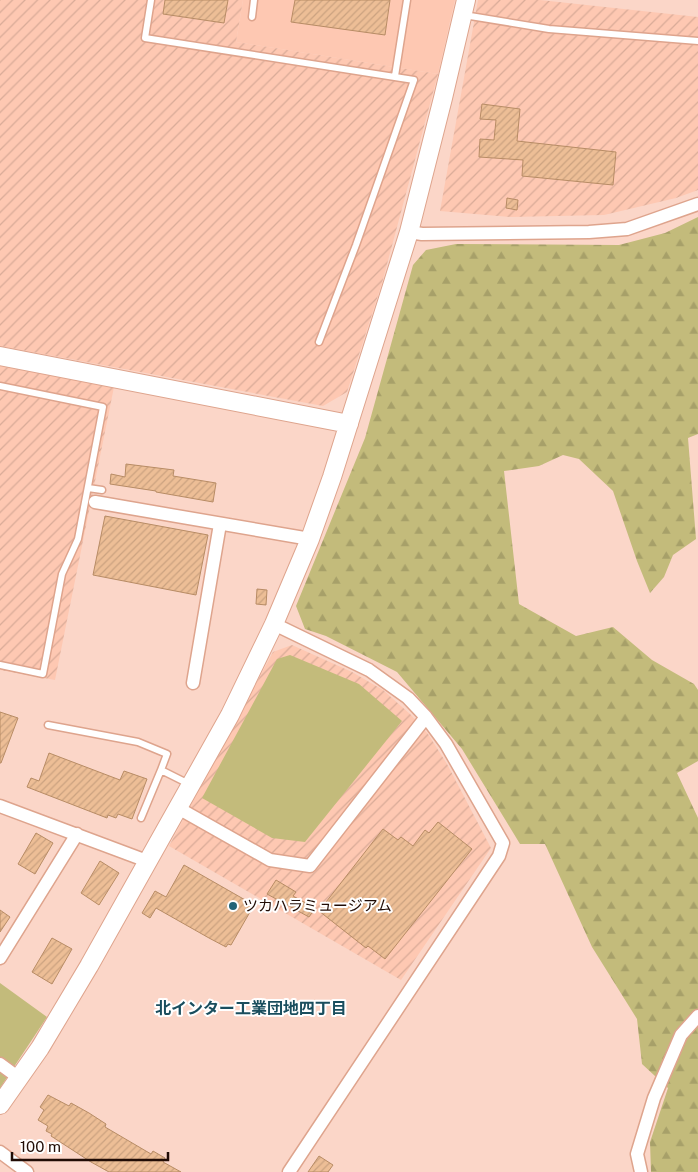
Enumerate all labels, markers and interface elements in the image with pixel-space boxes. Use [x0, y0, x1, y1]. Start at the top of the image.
place label: ツカハラミュージアム [243, 897, 392, 914]
marker: ツカハラミュージアム [227, 900, 239, 912]
district label: 北インター工業団地四丁目 [155, 999, 347, 1018]
scale bar [12, 1130, 169, 1162]
text: 100 m [20, 1138, 61, 1155]

